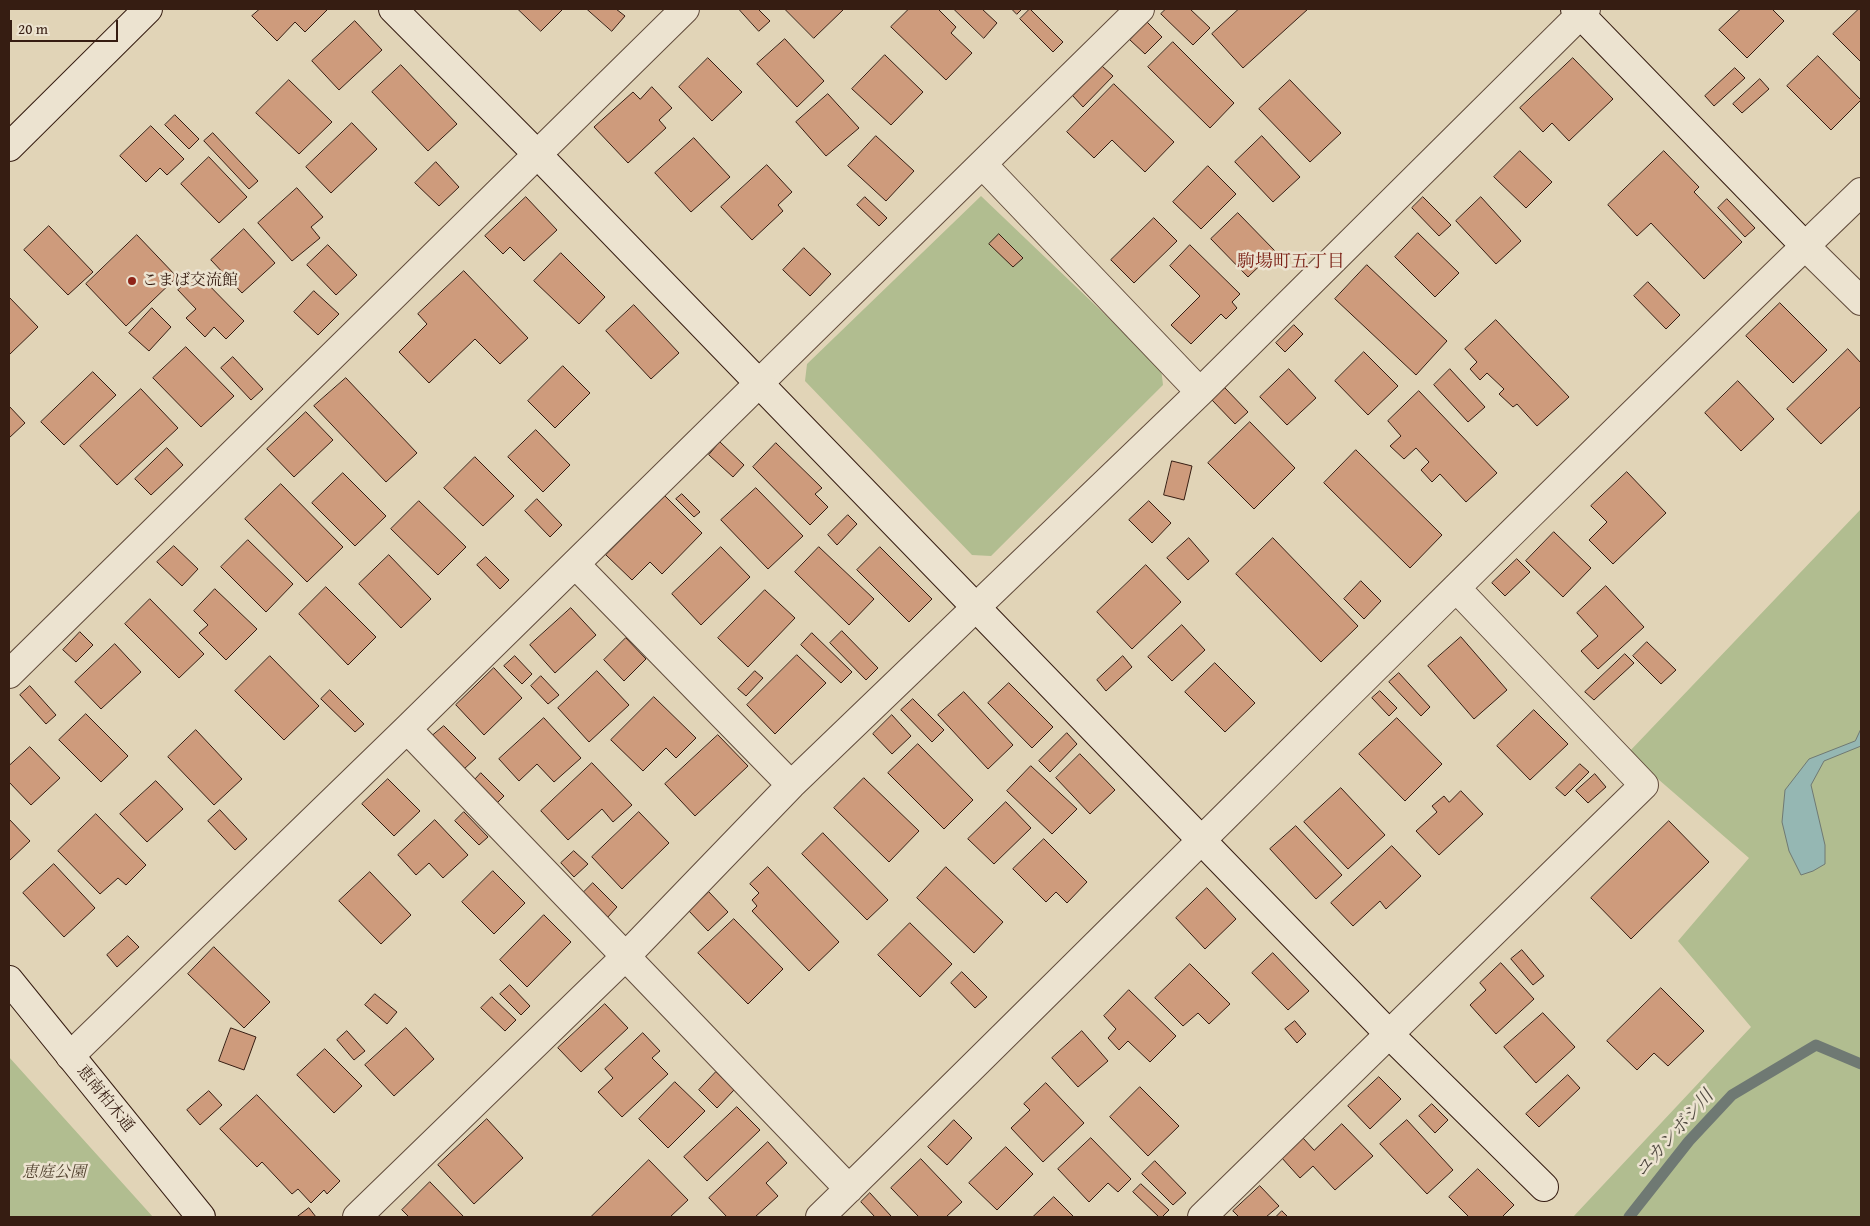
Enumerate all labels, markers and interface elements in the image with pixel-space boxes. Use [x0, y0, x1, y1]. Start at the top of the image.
scale bar [12, 10, 120, 42]
text: 20 m [18, 18, 48, 39]
district label: 駒場町五丁目 [1237, 251, 1345, 273]
place label: こまば交流館 [142, 271, 238, 291]
marker: こまば交流館 [126, 275, 138, 287]
street label: 恵南柏木通 [72, 1062, 138, 1136]
water label: ユカンボシ川 [1631, 1086, 1719, 1182]
park label: 恵庭公園 [22, 1163, 86, 1183]

